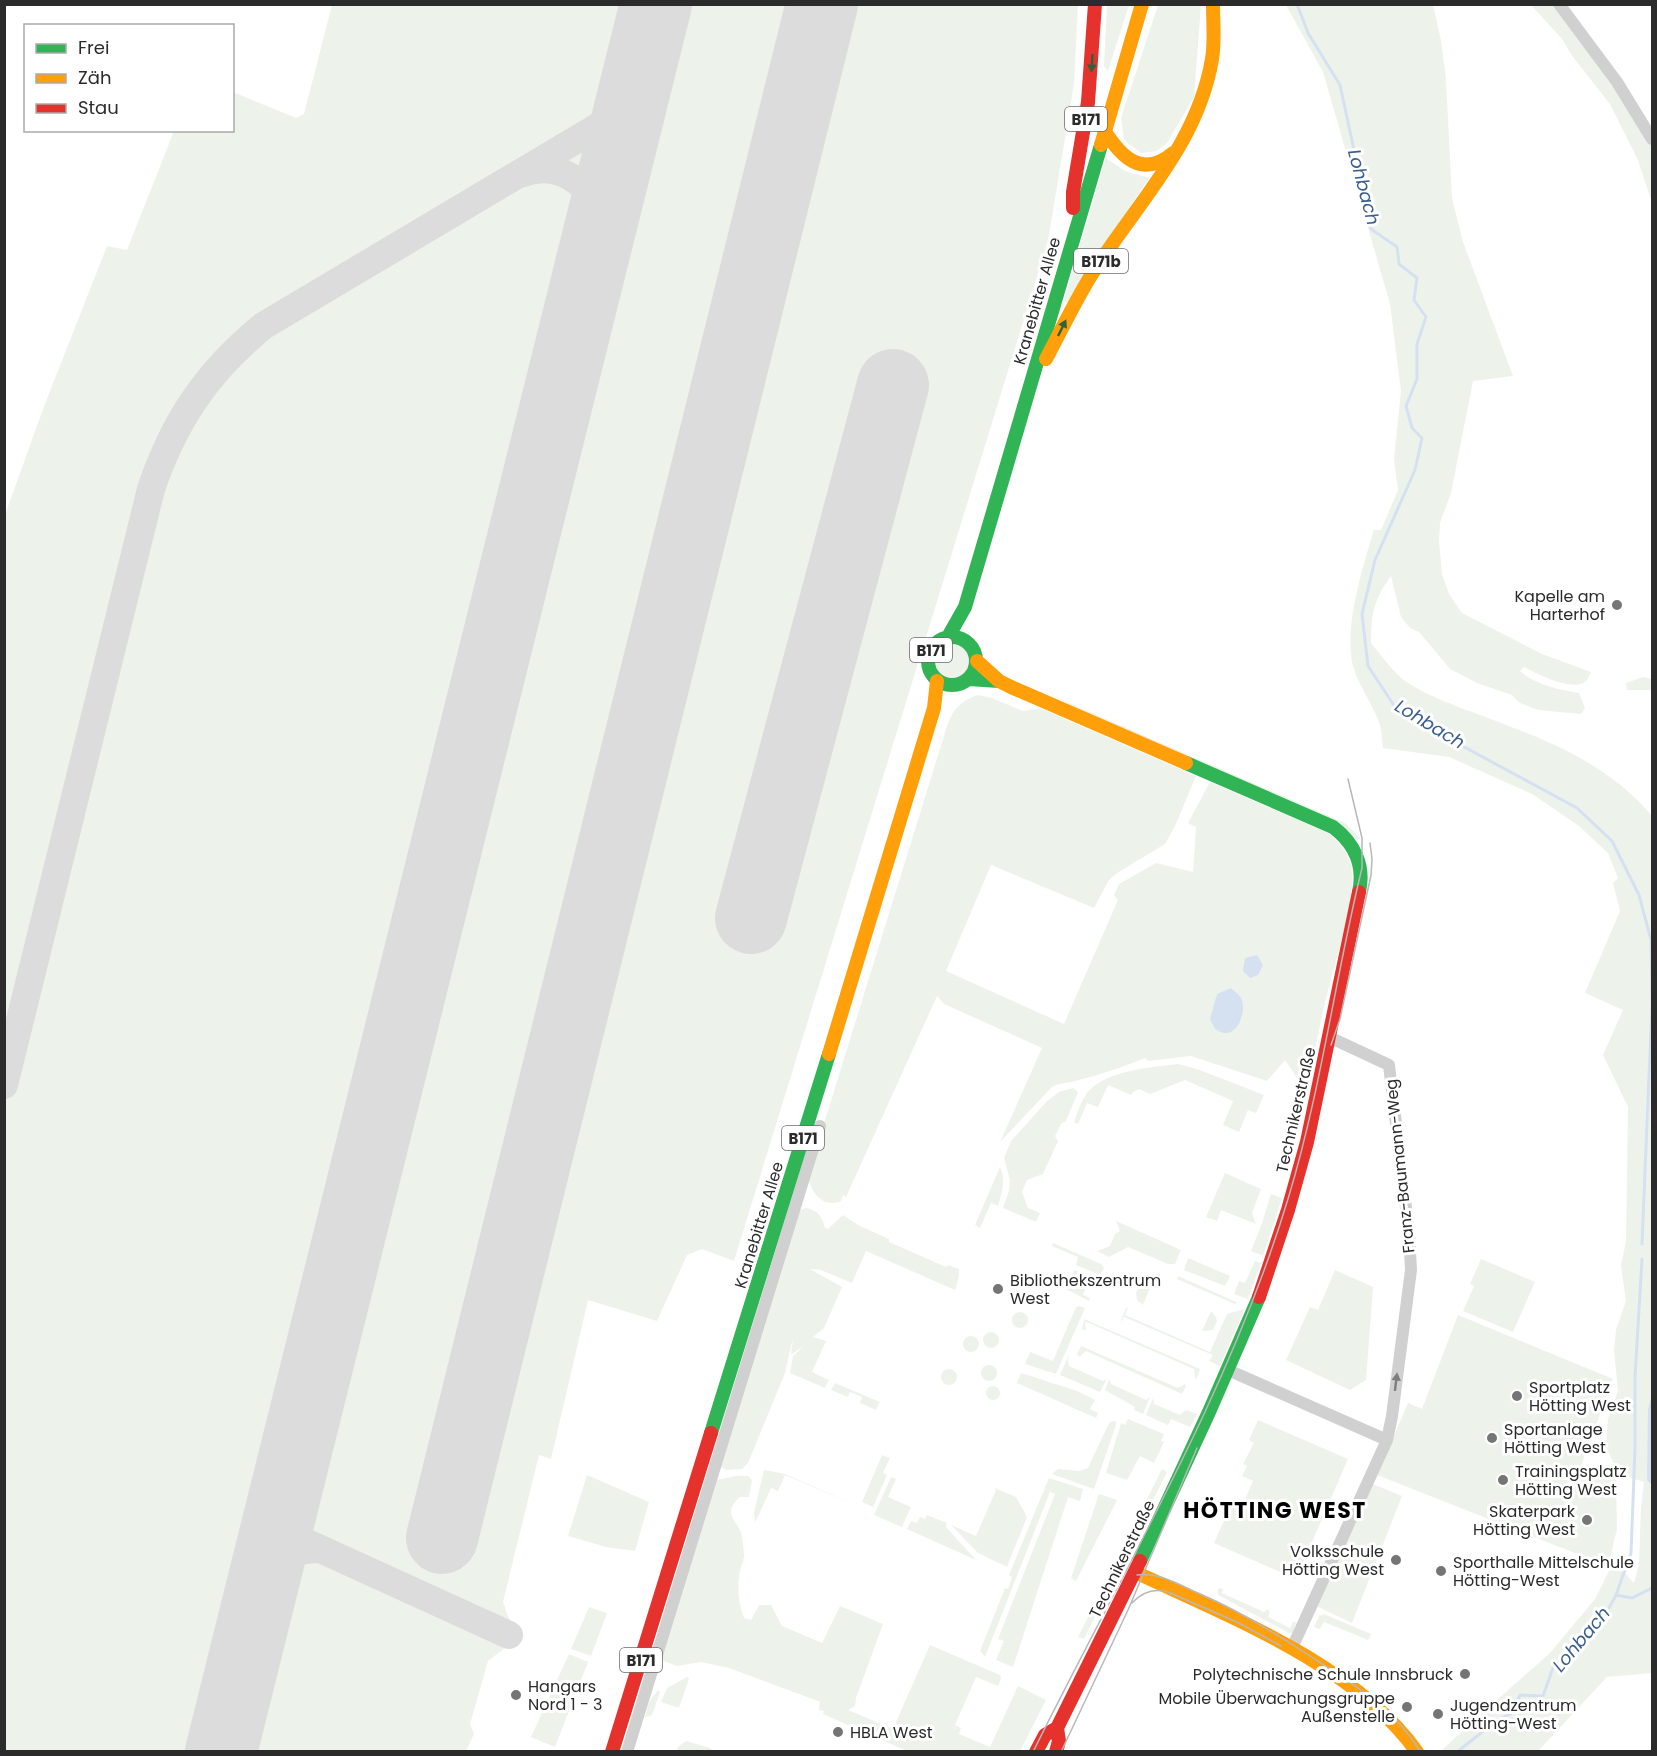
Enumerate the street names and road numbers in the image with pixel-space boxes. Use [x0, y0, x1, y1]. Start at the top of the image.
road number: B171 [1065, 107, 1107, 131]
street label: Kranebitter Allee [1008, 235, 1066, 367]
road number: B171b [1074, 249, 1128, 273]
road number: B171 [910, 638, 952, 662]
street label: Technikerstraße [1270, 1045, 1322, 1175]
street label: Franz-Baumann-Weg [1379, 1078, 1421, 1254]
road number: B171 [782, 1126, 824, 1150]
street label: Kranebitter Allee [729, 1159, 789, 1291]
street label: Technikerstraße [1083, 1496, 1161, 1622]
road number: B171 [620, 1648, 662, 1672]

